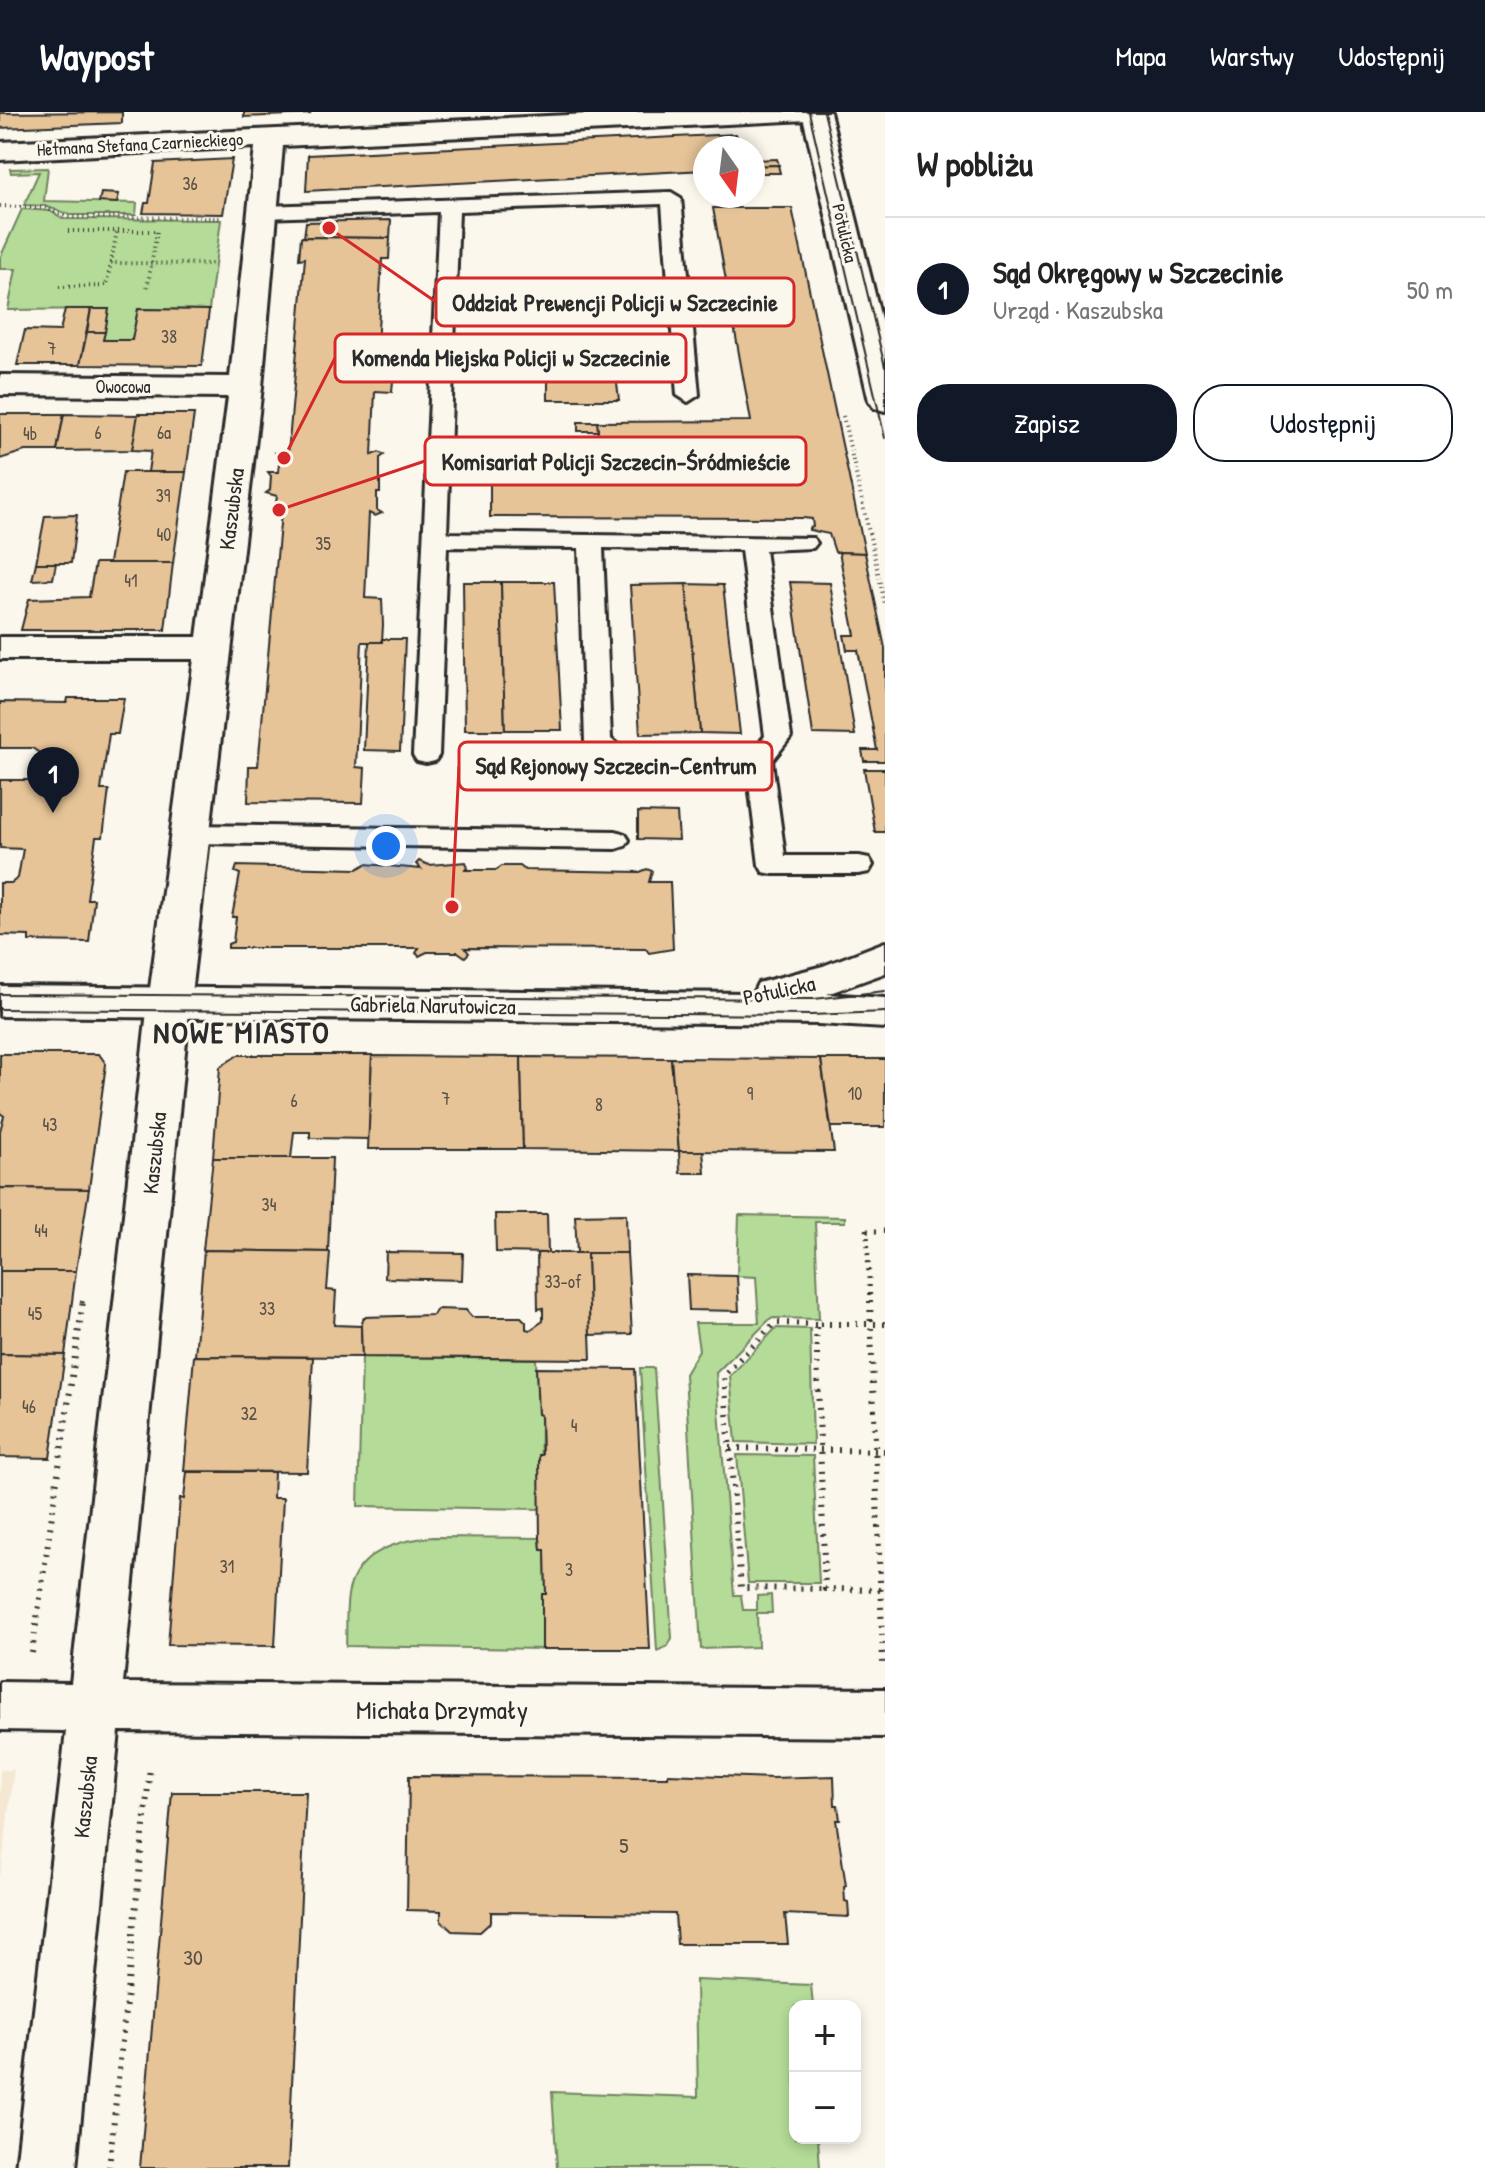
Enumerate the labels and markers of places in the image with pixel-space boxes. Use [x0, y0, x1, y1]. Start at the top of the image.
callout: Oddział Prewencji Policji w Szczecinie [436, 278, 794, 326]
callout: Komenda Miejska Policji w Szczecinie [335, 334, 686, 382]
callout: Komisariat Policji Szczecin-Śródmieście [425, 437, 806, 485]
callout: Sąd Rejonowy Szczecin-Centrum [459, 742, 772, 790]
pin: 1 [27, 747, 79, 813]

